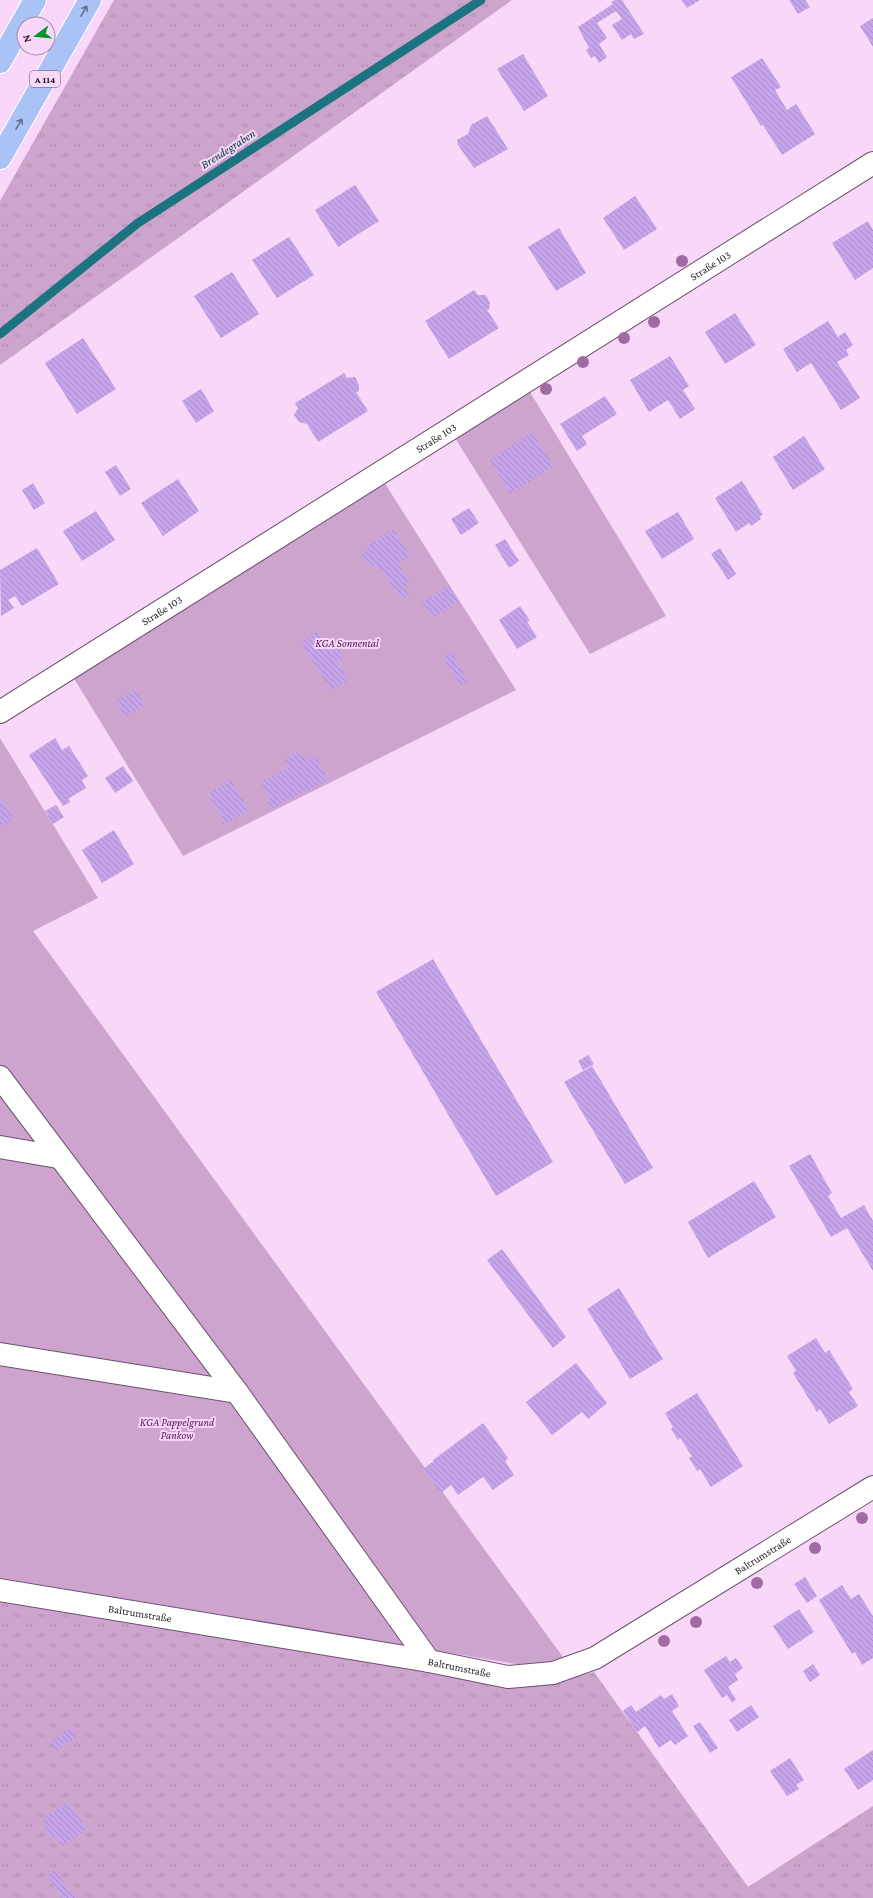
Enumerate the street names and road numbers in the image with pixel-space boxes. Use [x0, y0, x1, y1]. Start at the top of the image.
road number: A 114 [30, 71, 60, 87]
street label: Straße 103 [688, 248, 733, 283]
street label: Straße 103 [413, 421, 458, 455]
street label: Straße 103 [139, 593, 184, 628]
street label: Baltrumstraße [732, 1533, 793, 1577]
street label: Baltrumstraße [108, 1602, 173, 1624]
street label: Baltrumstraße [427, 1655, 492, 1679]

